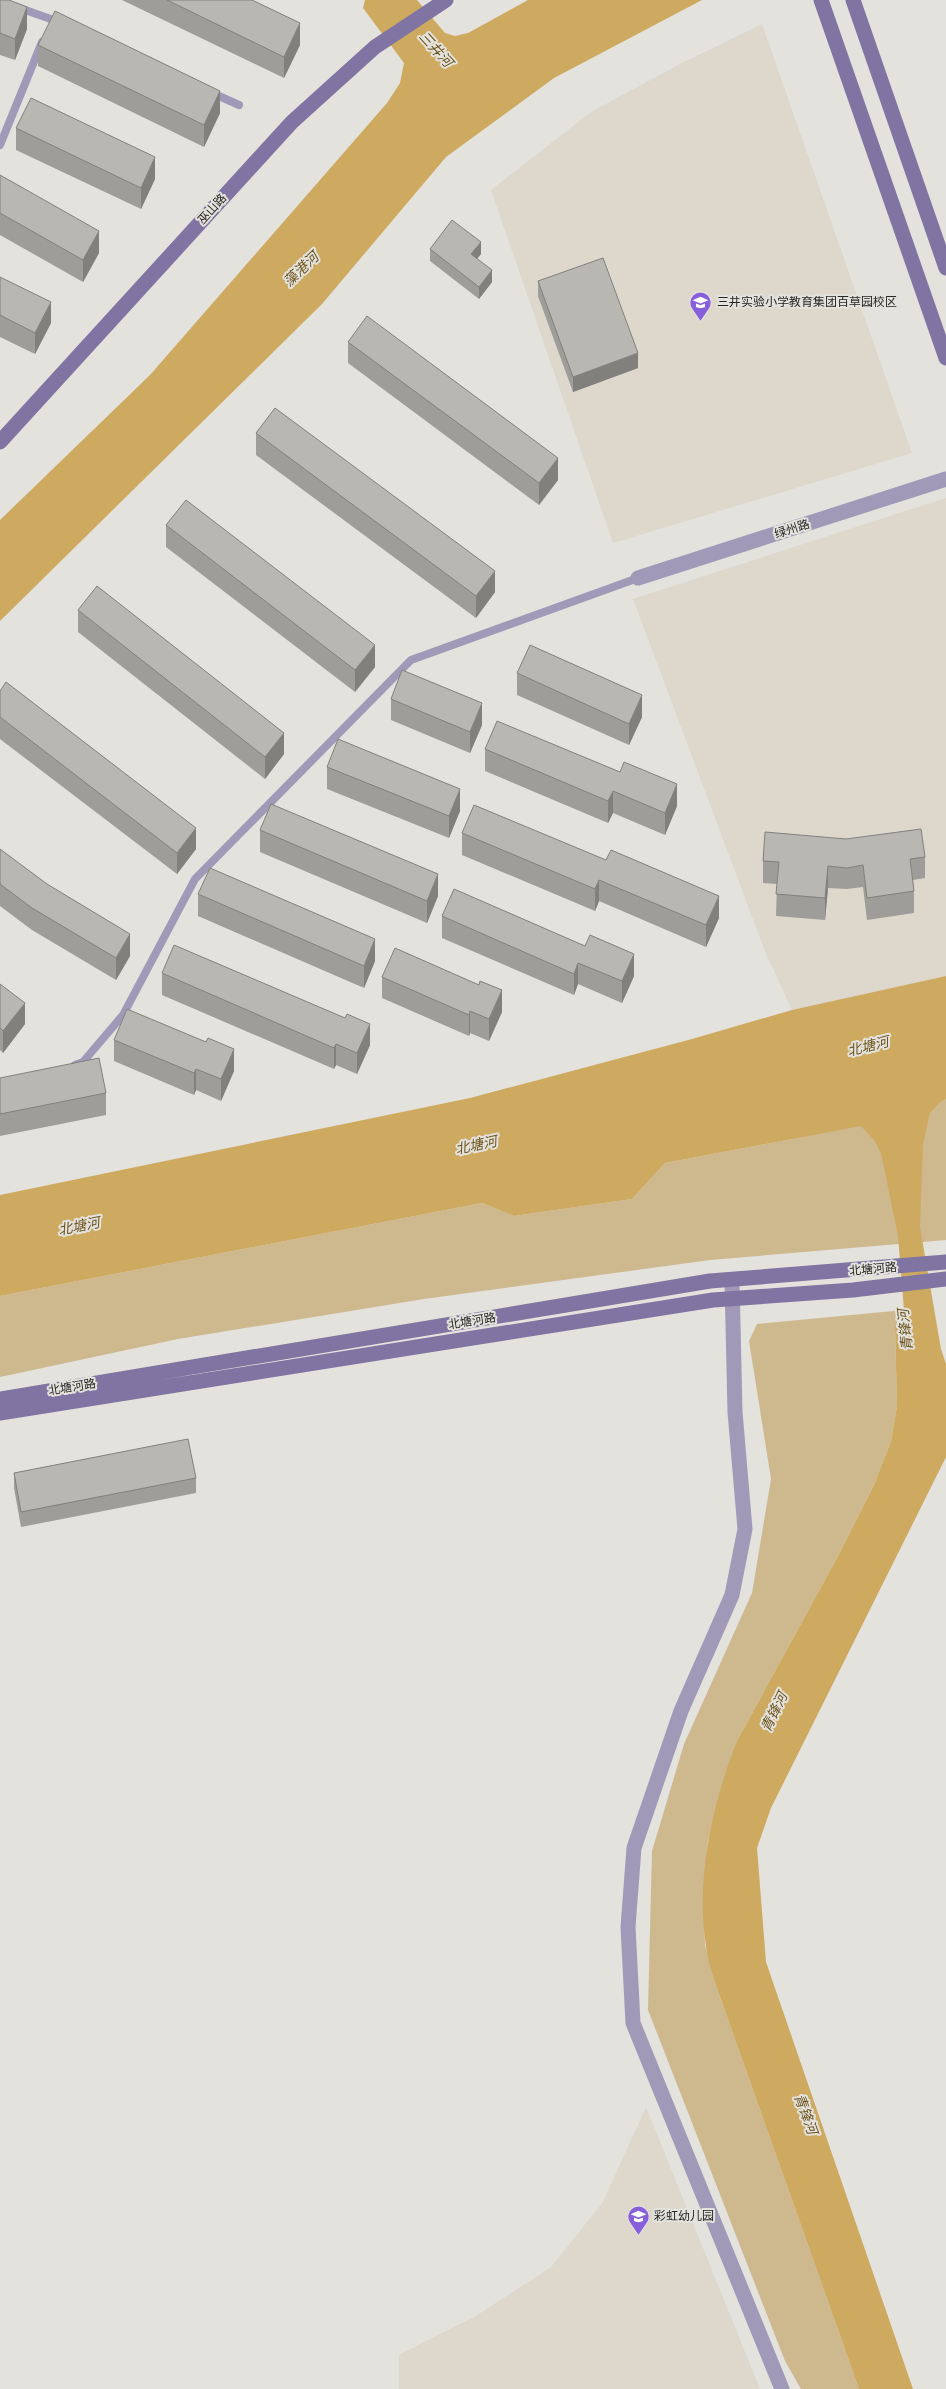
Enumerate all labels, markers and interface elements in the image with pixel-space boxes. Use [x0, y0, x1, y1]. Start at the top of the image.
water label: 三井河 [415, 27, 459, 74]
street label: 巫山路 [194, 190, 230, 228]
water label: 藻港河 [279, 245, 325, 291]
school or university icon: 三井实验小学教育集团百草园校区 [689, 290, 713, 321]
place label: 三井实验小学教育集团百草园校区 [717, 294, 897, 310]
street label: 绿州路 [772, 516, 812, 542]
water label: 北塘河 [845, 1030, 894, 1061]
water label: 北塘河 [453, 1130, 502, 1159]
water label: 北塘河 [56, 1212, 104, 1240]
street label: 北塘河路 [848, 1259, 898, 1279]
water label: 青锋河 [893, 1305, 917, 1352]
street label: 北塘河路 [447, 1309, 497, 1333]
street label: 北塘河路 [47, 1375, 97, 1399]
water label: 青锋河 [756, 1686, 794, 1735]
water label: 青锋河 [789, 2091, 824, 2140]
school or university icon: 彩虹幼儿园 [626, 2204, 650, 2235]
place label: 彩虹幼儿园 [654, 2208, 714, 2224]

